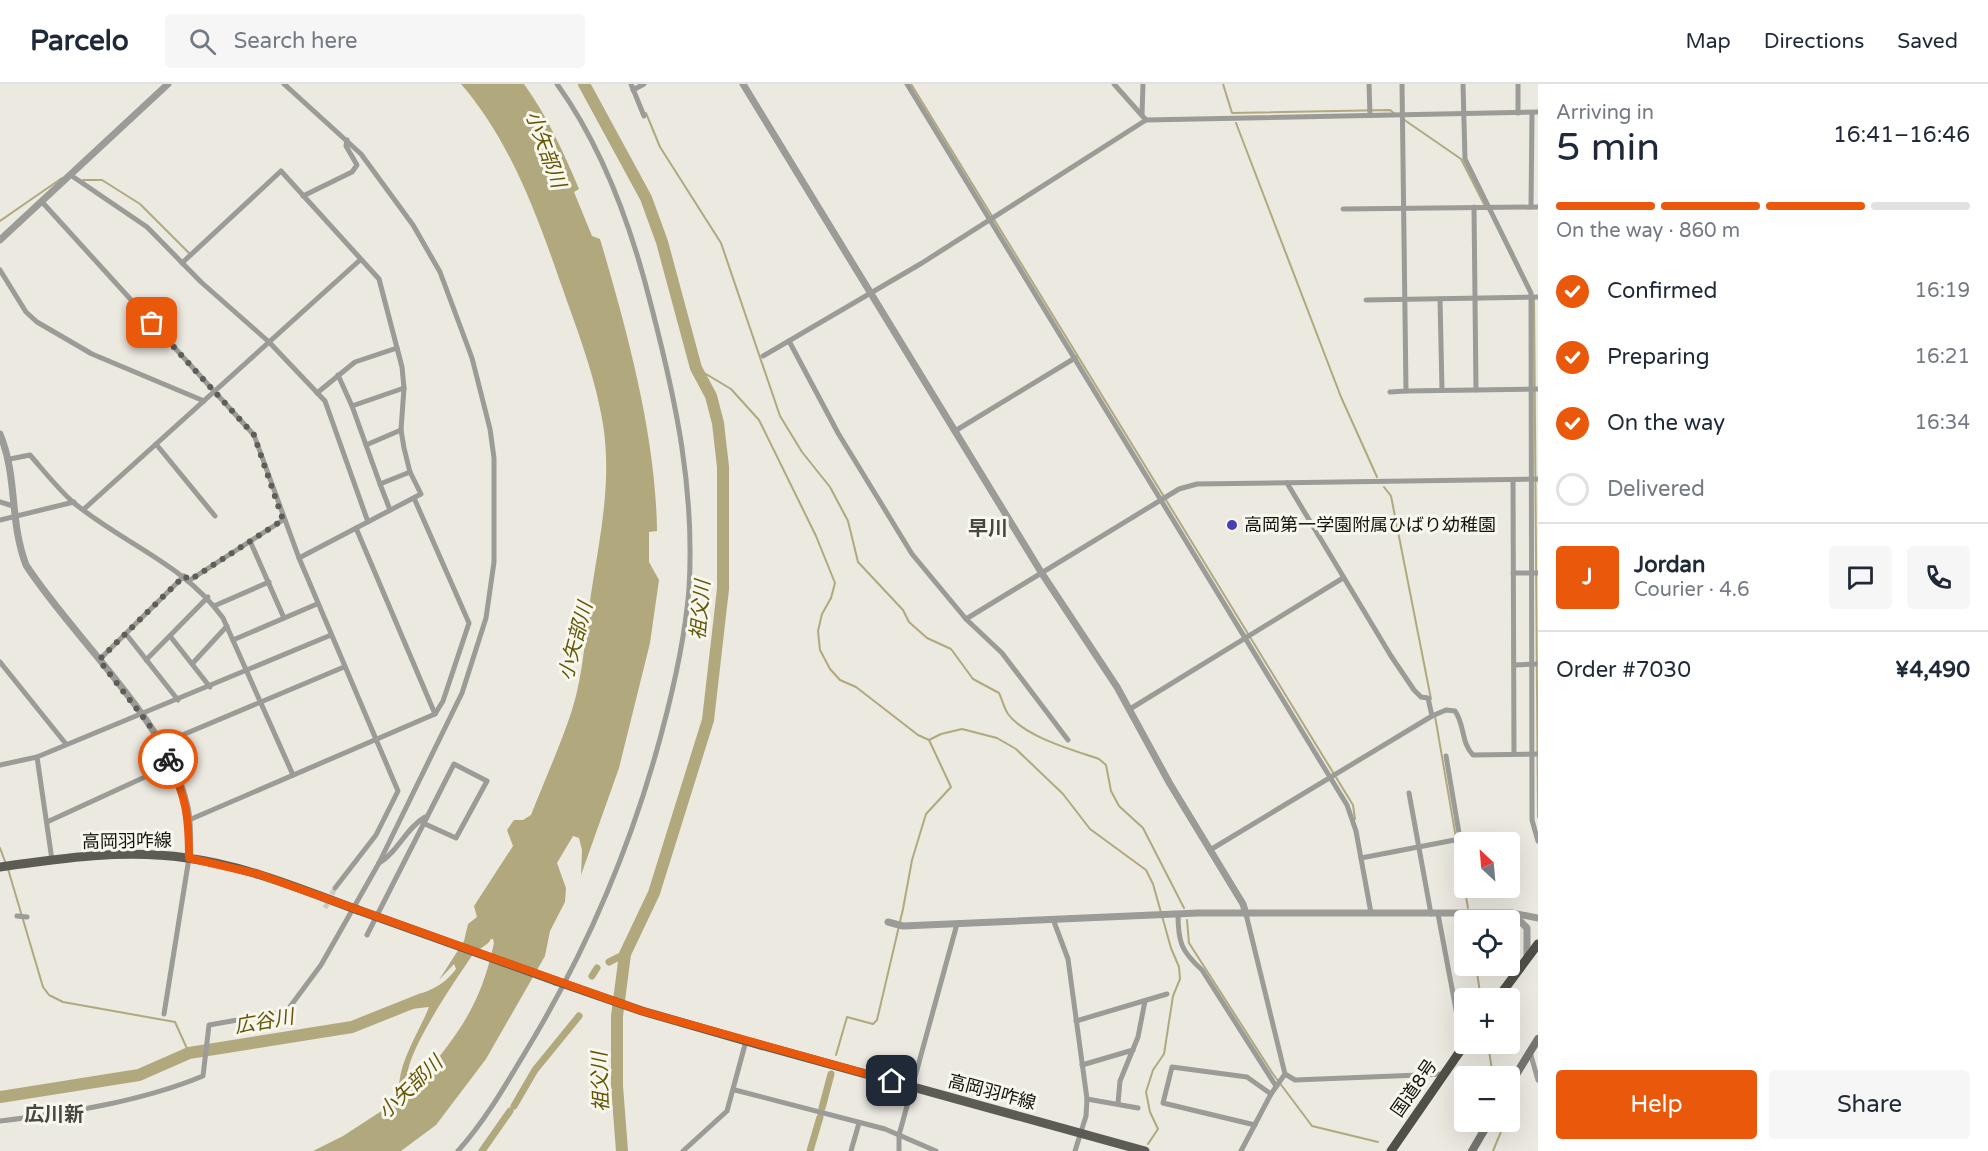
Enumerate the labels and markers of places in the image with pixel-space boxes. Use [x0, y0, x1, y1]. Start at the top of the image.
pin [126, 297, 177, 348]
place label: 高岡第一学園附属ひばり幼稚園 [1244, 514, 1496, 536]
marker: 高岡第一学園附属ひばり幼稚園 [1225, 518, 1239, 532]
pin [866, 1055, 917, 1106]

